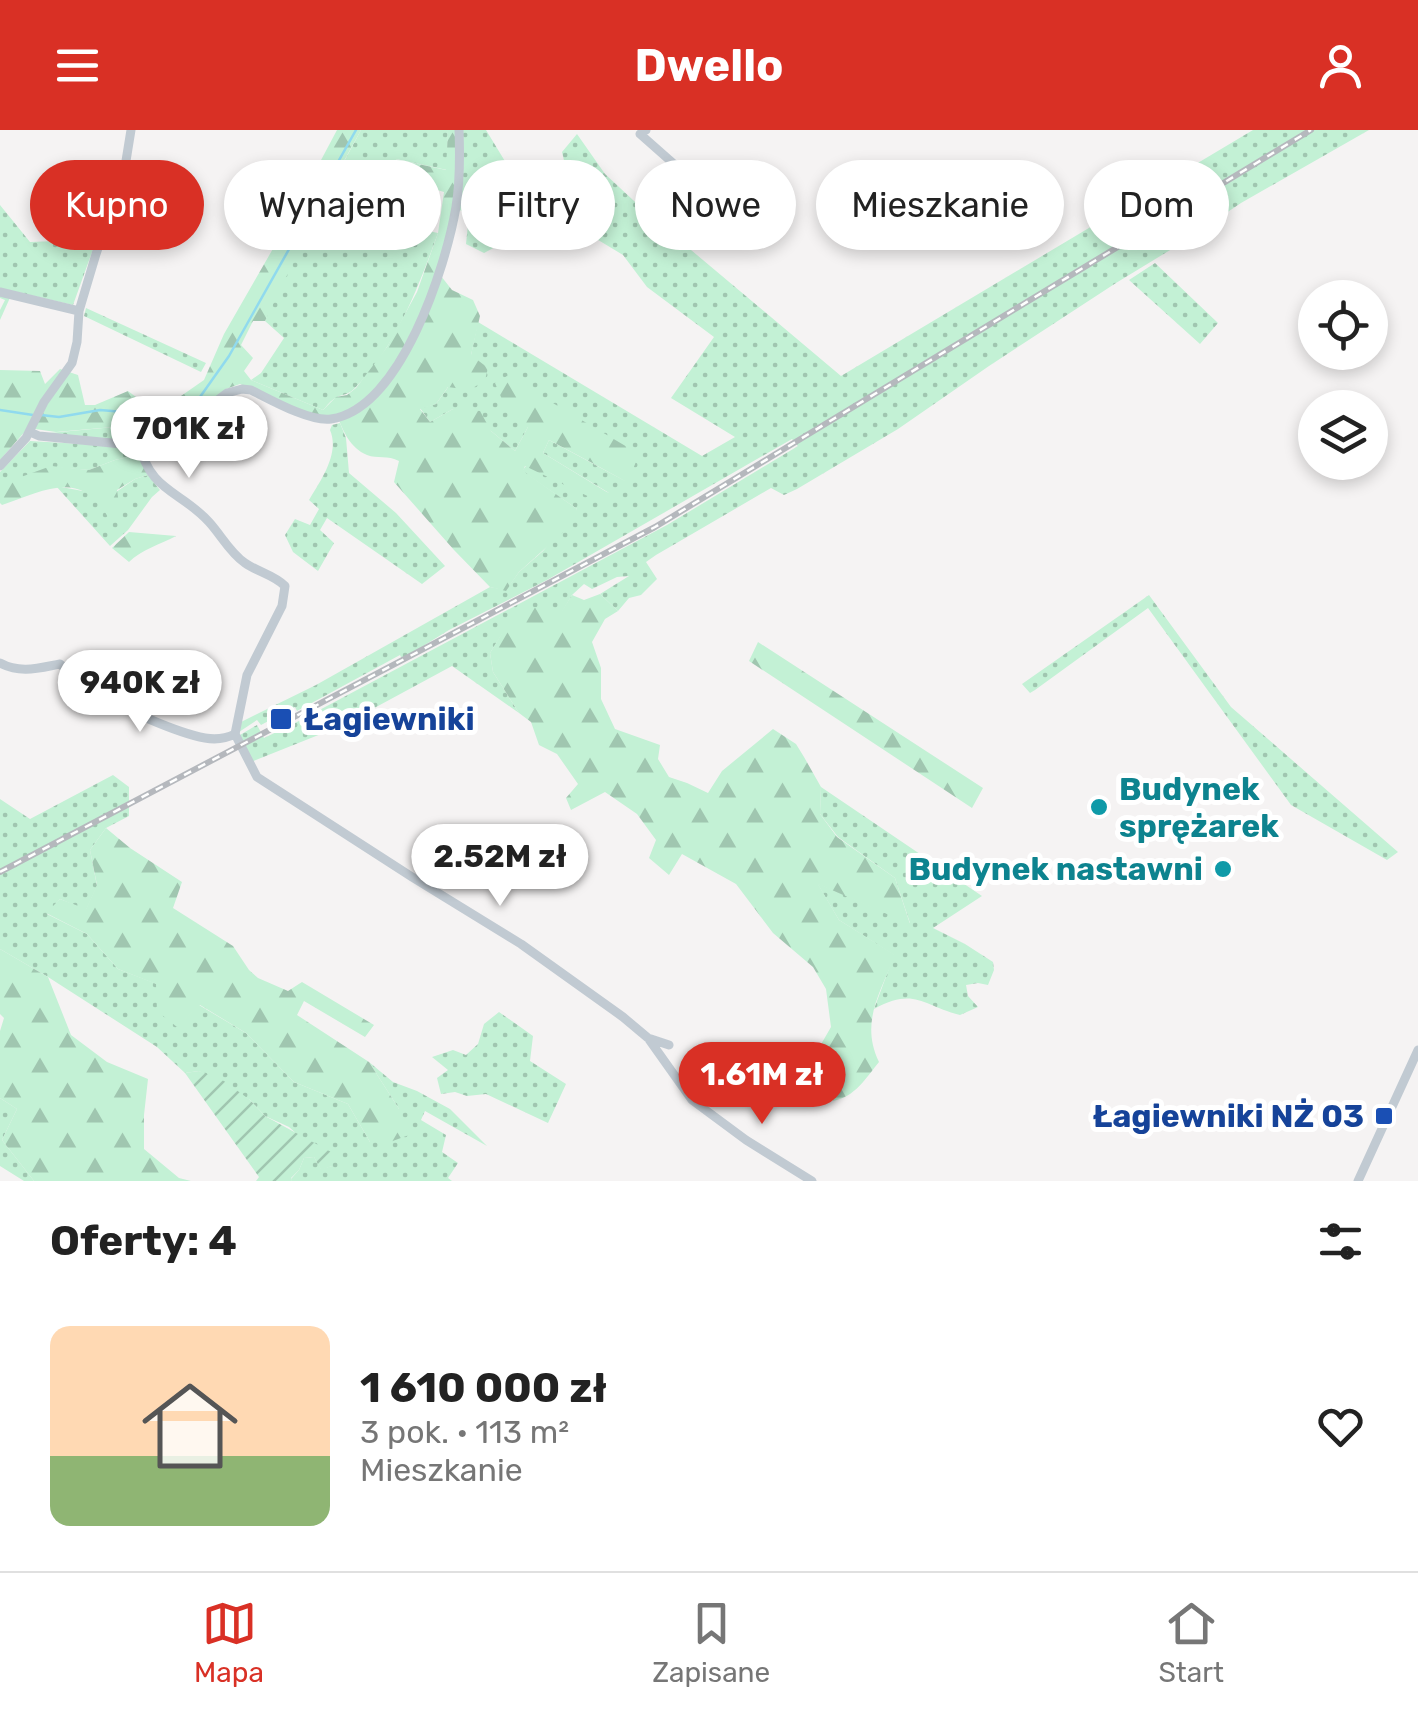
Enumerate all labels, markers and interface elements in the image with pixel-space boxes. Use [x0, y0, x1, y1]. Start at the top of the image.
icon: menu [50, 38, 105, 93]
icon: person [1313, 38, 1368, 93]
text: Dwello [634, 39, 784, 92]
chip: Kupno [30, 160, 204, 250]
chip: Wynajem [224, 160, 441, 250]
chip: Filtry [461, 160, 615, 250]
chip: Nowe [635, 160, 796, 250]
chip: Mieszkanie [816, 160, 1064, 250]
chip: Dom [1084, 160, 1229, 250]
map controls [1298, 280, 1388, 480]
button: locate [1298, 280, 1388, 370]
button: layers [1298, 390, 1388, 480]
pin: 701K zł [97, 396, 281, 481]
text: 701K zł [133, 409, 245, 447]
pin: 940K zł [48, 650, 232, 735]
text: 940K zł [80, 663, 200, 701]
place label: Łagiewniki [304, 700, 475, 738]
marker: Łagiewniki [268, 706, 294, 732]
place label: Budynek sprężarek [1119, 770, 1279, 845]
marker: Budynek sprężarek [1088, 796, 1110, 818]
pin: 2.52M zł [397, 824, 603, 909]
text: 2.52M zł [433, 837, 567, 875]
place label: Budynek nastawni [908, 850, 1203, 888]
marker: Budynek nastawni [1212, 858, 1234, 880]
pin: 1.61M zł [659, 1042, 865, 1127]
text: 1.61M zł [701, 1055, 823, 1093]
place label: Łagiewniki NŻ 03 [1093, 1097, 1364, 1135]
marker: Łagiewniki NŻ 03 [1373, 1105, 1395, 1127]
icon: filters [1313, 1214, 1368, 1269]
text: Oferty: 4 [50, 1216, 237, 1266]
text: 1 610 000 zł [360, 1363, 607, 1413]
icon: home [130, 1366, 250, 1486]
icon: heart [1313, 1399, 1368, 1454]
text: 3 pok. · 113 m² [360, 1413, 569, 1451]
text: Mieszkanie [360, 1451, 523, 1489]
tab: Mapa [194, 1596, 264, 1689]
tab: Zapisane [652, 1596, 770, 1689]
tab: Start [1158, 1596, 1224, 1689]

